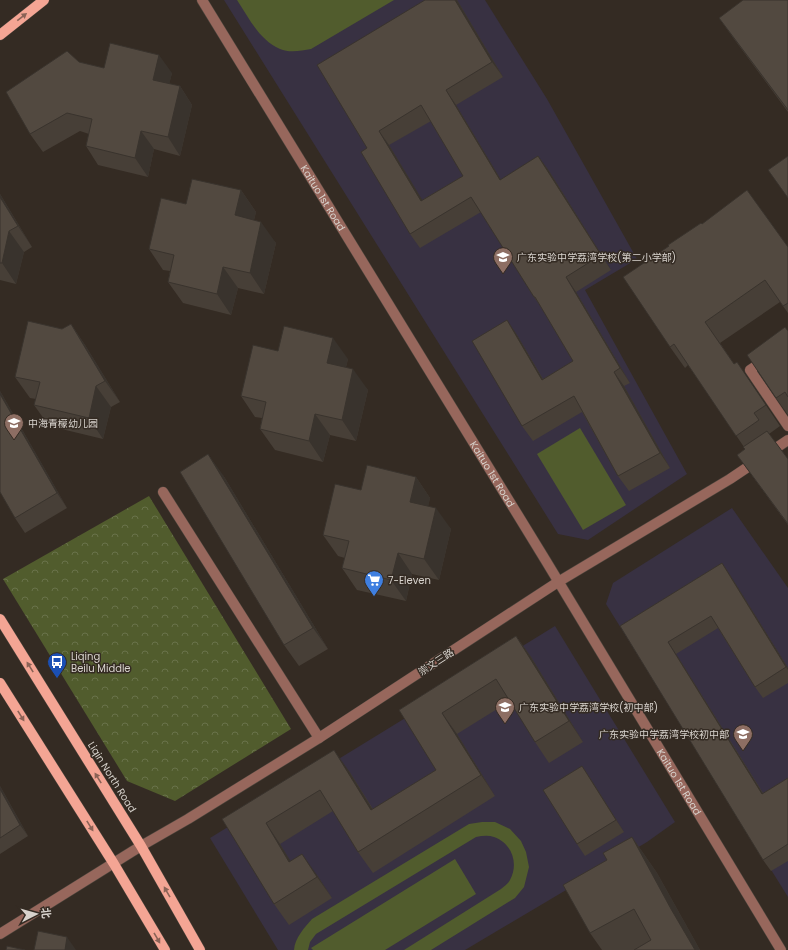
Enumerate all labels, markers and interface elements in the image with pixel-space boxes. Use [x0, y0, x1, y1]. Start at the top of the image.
one-way arrow [17, 13, 28, 22]
street label: Kaituo 1st Road [297, 162, 349, 234]
school or university icon: 广东实验中学荔湾学校(第二小学部) [492, 246, 514, 274]
place label: 广东实验中学荔湾学校(第二小学部) [517, 250, 676, 265]
school or university icon: 中海青檬幼儿园 [3, 412, 25, 440]
place label: 中海青檬幼儿园 [28, 416, 98, 431]
street label: Kaituo 1st Road [467, 438, 519, 510]
supermarket icon: 7-Eleven [363, 569, 385, 597]
place label: 7-Eleven [388, 573, 431, 588]
street label: 崇文三路 [415, 645, 457, 679]
place label: Liqing Beilu Middle [71, 649, 131, 676]
bus stop icon: Liqing Beilu Middle [46, 651, 68, 679]
one-way arrow [26, 661, 33, 673]
school or university icon: 广东实验中学荔湾学校(初中部) [494, 696, 516, 724]
place label: 广东实验中学荔湾学校(初中部) [519, 700, 658, 715]
one-way arrow [17, 711, 25, 721]
school or university icon: 广东实验中学荔湾学校初中部 [732, 723, 754, 751]
place label: 广东实验中学荔湾学校初中部 [599, 727, 729, 742]
street label: Liqin North Road [84, 739, 140, 815]
street label: Kaituo 1st Road [654, 746, 705, 818]
one-way arrow [95, 772, 102, 784]
one-way arrow [87, 820, 94, 832]
one-way arrow [164, 886, 171, 898]
north arrow [16, 894, 56, 934]
text: 北 [37, 907, 54, 919]
one-way arrow [154, 932, 161, 944]

